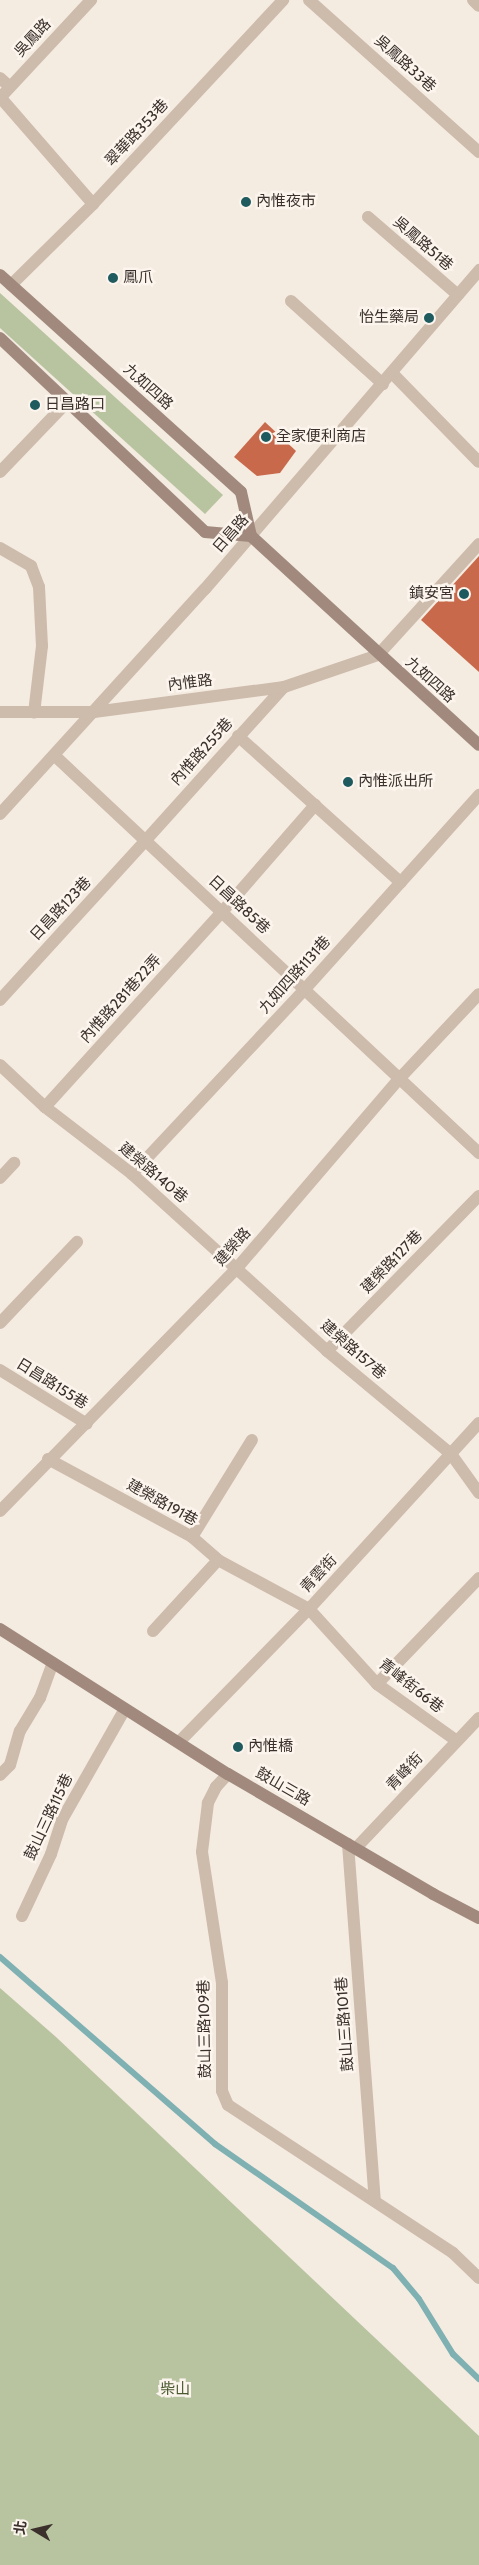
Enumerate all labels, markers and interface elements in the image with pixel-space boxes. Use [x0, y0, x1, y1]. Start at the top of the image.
street label: 吳鳳路 [11, 15, 55, 61]
street label: 吳鳳路33巷 [371, 32, 439, 96]
street label: 翠華路353巷 [102, 96, 172, 170]
place label: 內惟夜市 [256, 193, 316, 211]
marker: 內惟夜市 [240, 196, 252, 208]
street label: 吳鳳路51巷 [390, 213, 456, 275]
place label: 鳳爪 [123, 269, 153, 287]
marker: 鳳爪 [107, 272, 119, 284]
place label: 怡生藥局 [359, 309, 419, 327]
marker: 怡生藥局 [423, 312, 435, 324]
street label: 九如四路 [120, 360, 176, 414]
place label: 日昌路口 [45, 396, 105, 414]
marker: 日昌路口 [29, 399, 41, 411]
place label: 全家便利商店 [276, 428, 366, 446]
marker: 全家便利商店 [260, 431, 272, 443]
street label: 日昌路 [209, 511, 253, 557]
place label: 鎮安宮 [409, 585, 454, 603]
marker: 鎮安宮 [458, 588, 470, 600]
street label: 九如四路 [402, 653, 458, 707]
street label: 內惟路 [167, 671, 213, 695]
street label: 內惟路255巷 [167, 715, 237, 789]
place label: 內惟派出所 [358, 773, 433, 791]
marker: 內惟派出所 [342, 776, 354, 788]
street label: 日昌路85巷 [205, 872, 273, 938]
street label: 日昌路123巷 [27, 873, 95, 945]
street label: 九如四路1131巷 [256, 933, 334, 1017]
street label: 內惟路281巷22弄 [77, 951, 165, 1047]
street label: 建榮路140巷 [115, 1139, 191, 1207]
street label: 建榮路 [211, 1224, 255, 1270]
street label: 建榮路127巷 [358, 1227, 426, 1297]
street label: 建榮路157巷 [317, 1317, 389, 1383]
street label: 日昌路155巷 [13, 1355, 91, 1413]
street label: 建榮路191巷 [123, 1476, 201, 1530]
street label: 青雲街 [297, 1551, 341, 1597]
street label: 青峰街66巷 [375, 1655, 447, 1717]
place label: 內惟橋 [248, 1738, 293, 1756]
marker: 內惟橋 [232, 1741, 244, 1753]
street label: 青峰街 [383, 1749, 427, 1795]
street label: 鼓山三路 [253, 1764, 313, 1810]
street label: 鼓山三路115巷 [21, 1771, 77, 1863]
street label: 鼓山三路101巷 [333, 1976, 357, 2072]
street label: 鼓山三路109巷 [195, 1979, 215, 2079]
park label: 柴山 [160, 2381, 190, 2399]
north arrow [10, 2505, 60, 2555]
text: 北 [10, 2519, 30, 2536]

